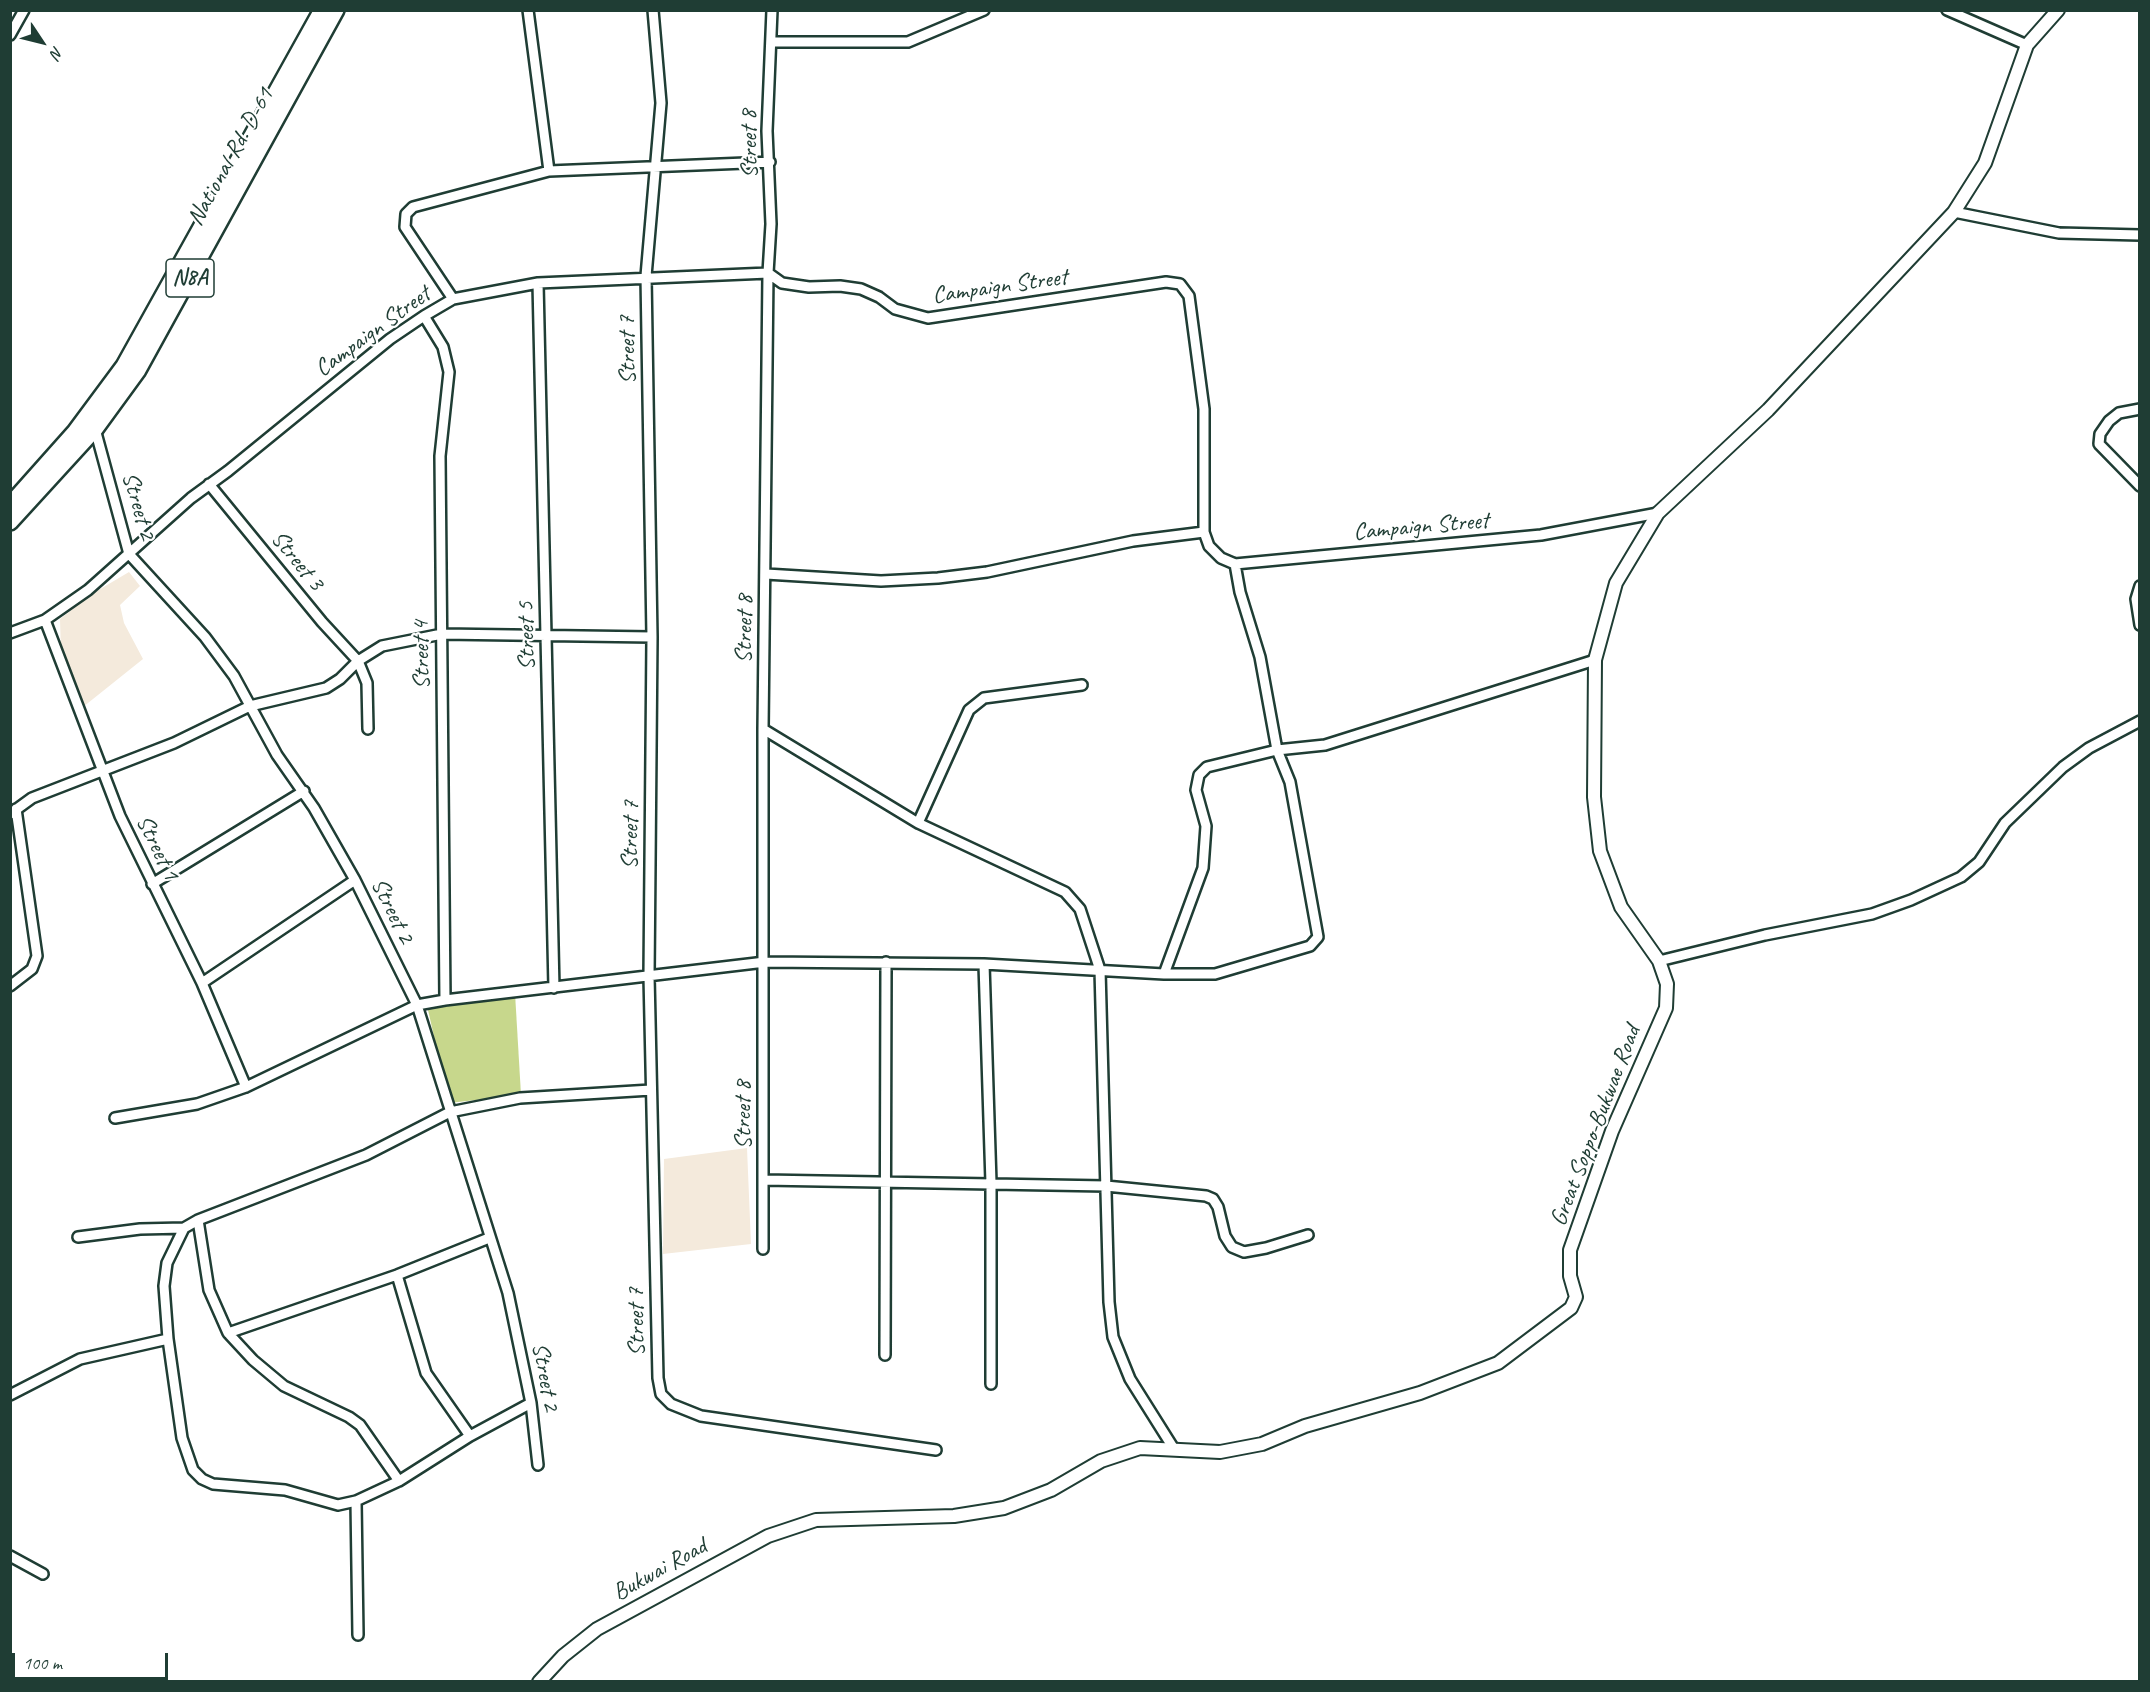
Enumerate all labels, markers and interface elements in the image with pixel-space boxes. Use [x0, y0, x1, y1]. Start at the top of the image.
north arrow [12, 12, 72, 72]
text: N [46, 43, 68, 62]
street label: National Rd. D-61 [181, 83, 281, 231]
street label: Street 8 [735, 109, 765, 179]
road number: N8A [166, 259, 214, 297]
street label: Campaign Street [931, 263, 1069, 311]
street label: Campaign Street [310, 280, 436, 384]
street label: Street 7 [613, 315, 643, 385]
street label: Street 2 [115, 469, 161, 543]
street label: Campaign Street [1352, 507, 1490, 547]
street label: Street 3 [264, 525, 330, 597]
street label: Street 8 [730, 594, 760, 664]
street label: Street 5 [512, 601, 542, 671]
street label: Street 4 [407, 620, 437, 690]
street label: Street 7 [616, 800, 646, 870]
street label: Street 1 [129, 811, 185, 885]
street label: Street 2 [364, 874, 420, 948]
street label: Great Soppo-Bukwae Road [1545, 1022, 1647, 1230]
street label: Street 8 [730, 1081, 758, 1149]
street label: Street 7 [622, 1287, 652, 1357]
street label: Street 2 [525, 1341, 565, 1413]
street label: Bukwai Road [608, 1532, 712, 1608]
scale bar [15, 1641, 171, 1679]
text: 100 m [23, 1652, 62, 1674]

